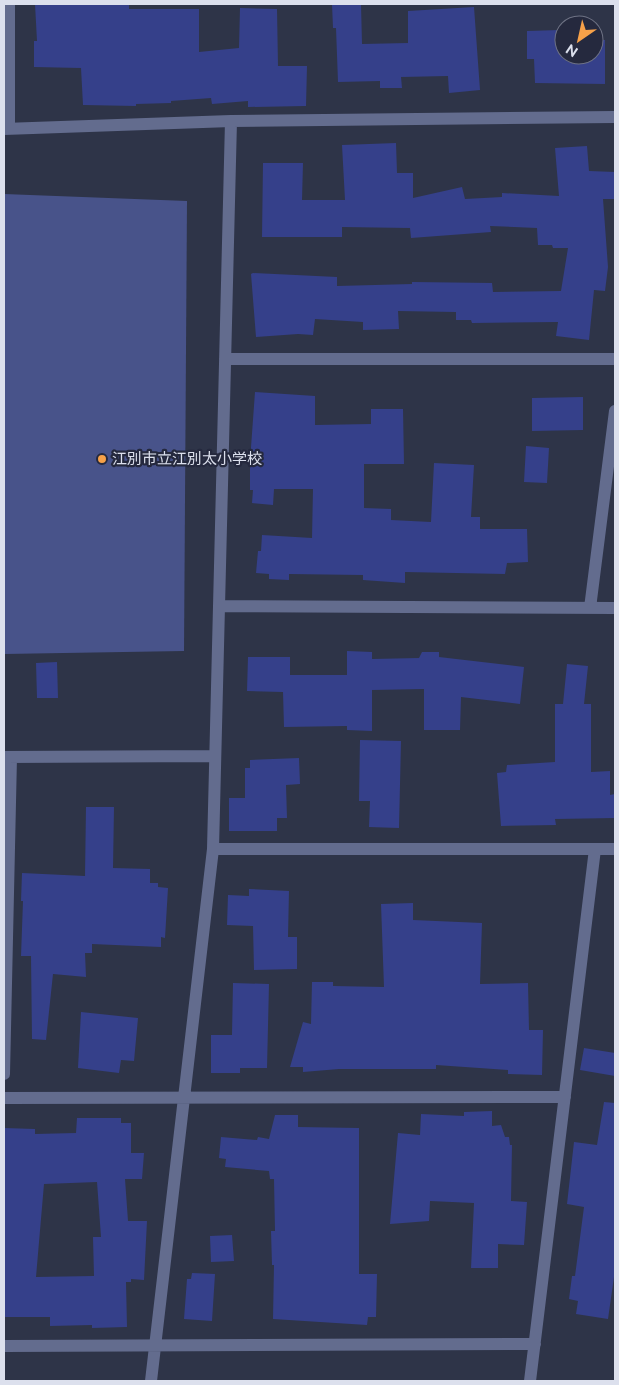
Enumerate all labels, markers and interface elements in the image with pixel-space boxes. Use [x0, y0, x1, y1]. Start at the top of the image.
north arrow [554, 15, 604, 65]
text: N [563, 41, 581, 60]
place label: 江別市立江別太小学校 [112, 450, 262, 468]
marker: 江別市立江別太小学校 [96, 453, 108, 465]

